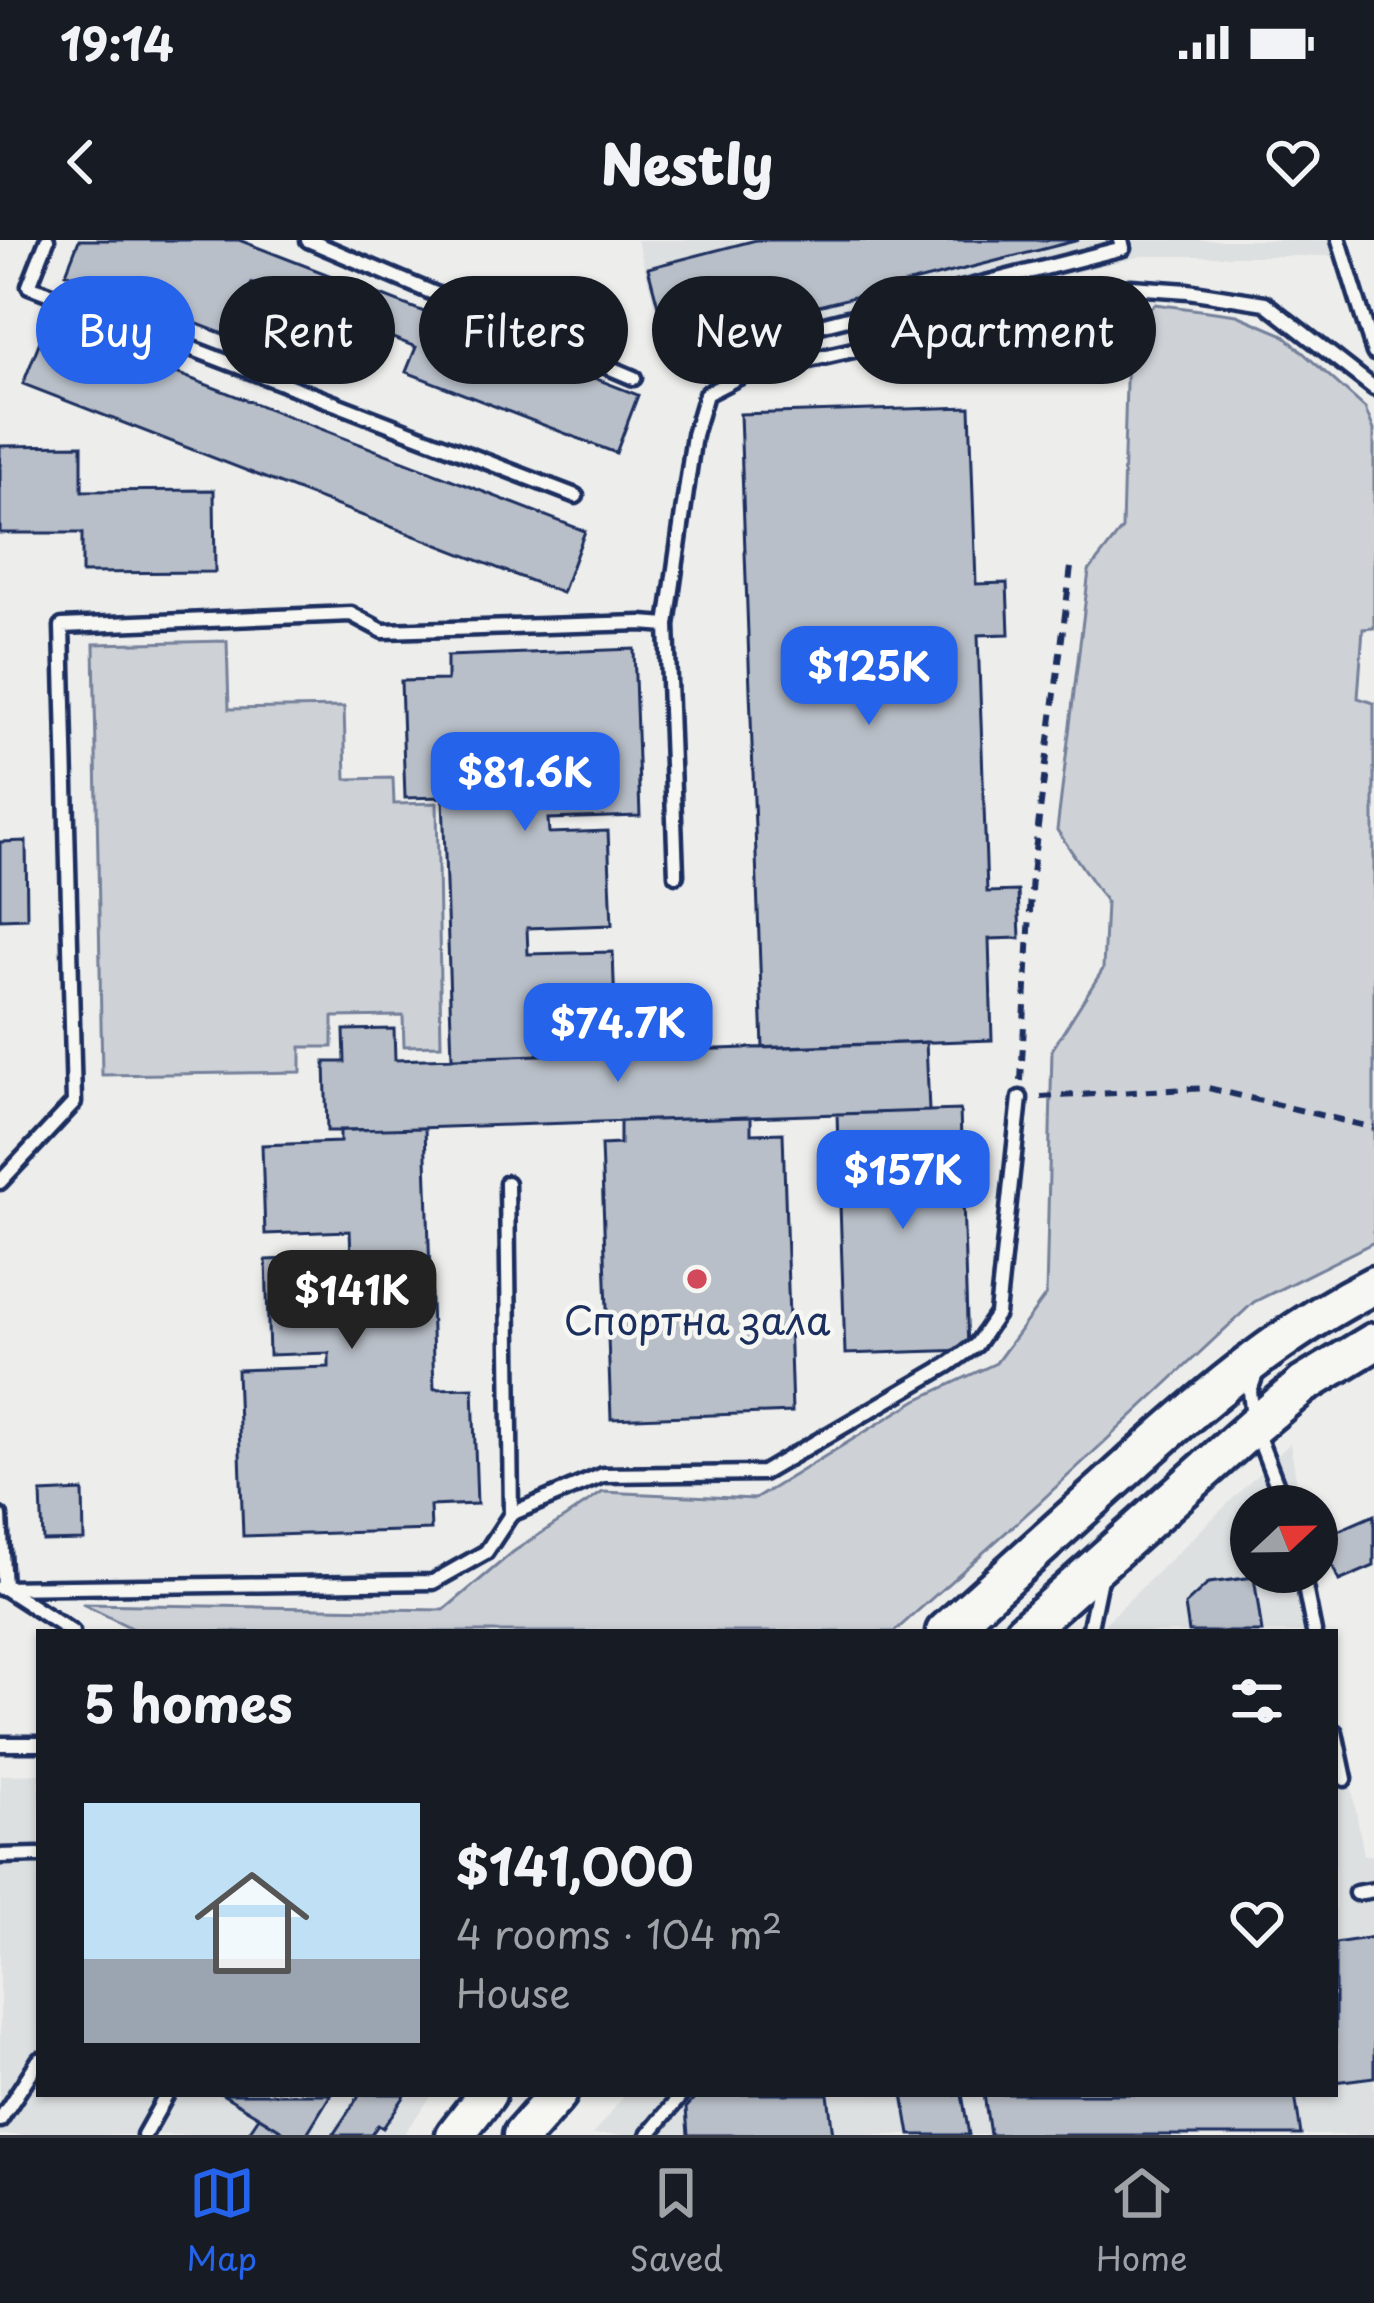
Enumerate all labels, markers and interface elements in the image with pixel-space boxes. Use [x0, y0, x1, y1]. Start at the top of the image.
text: 19:14 [60, 8, 174, 76]
text: Nestly [601, 122, 773, 203]
icon: back [48, 129, 114, 195]
icon: heart [1260, 129, 1326, 195]
chip: Buy [36, 276, 195, 384]
chip: Rent [219, 276, 395, 384]
chip: Filters [419, 276, 628, 384]
chip: New [652, 276, 824, 384]
chip: Apartment [848, 276, 1156, 384]
pin: $125K [785, 626, 953, 728]
text: $125K [808, 635, 930, 694]
pin: $81.6K [427, 732, 623, 834]
text: $81.6K [458, 741, 592, 800]
pin: $74.7K [520, 983, 716, 1085]
text: $74.7K [551, 992, 685, 1051]
pin: $157K [819, 1130, 987, 1232]
text: $157K [844, 1139, 962, 1198]
pin: $141K [268, 1250, 436, 1352]
text: $141K [294, 1259, 410, 1318]
marker: Спортна зала [684, 1266, 710, 1292]
place label: Спортна зала [563, 1289, 831, 1348]
north arrow [1230, 1485, 1338, 1593]
map controls [1230, 1485, 1338, 1593]
text: 5 homes [84, 1663, 293, 1740]
icon: filters [1224, 1668, 1290, 1734]
text: $141,000 [456, 1826, 694, 1903]
icon: home [180, 1851, 324, 1995]
icon: heart [1224, 1890, 1290, 1956]
text: 4 rooms · 104 m² [456, 1903, 782, 1962]
text: House [456, 1962, 570, 2021]
tab: Map [186, 2160, 257, 2282]
tab: Saved [630, 2160, 723, 2282]
tab: Home [1096, 2160, 1188, 2282]

